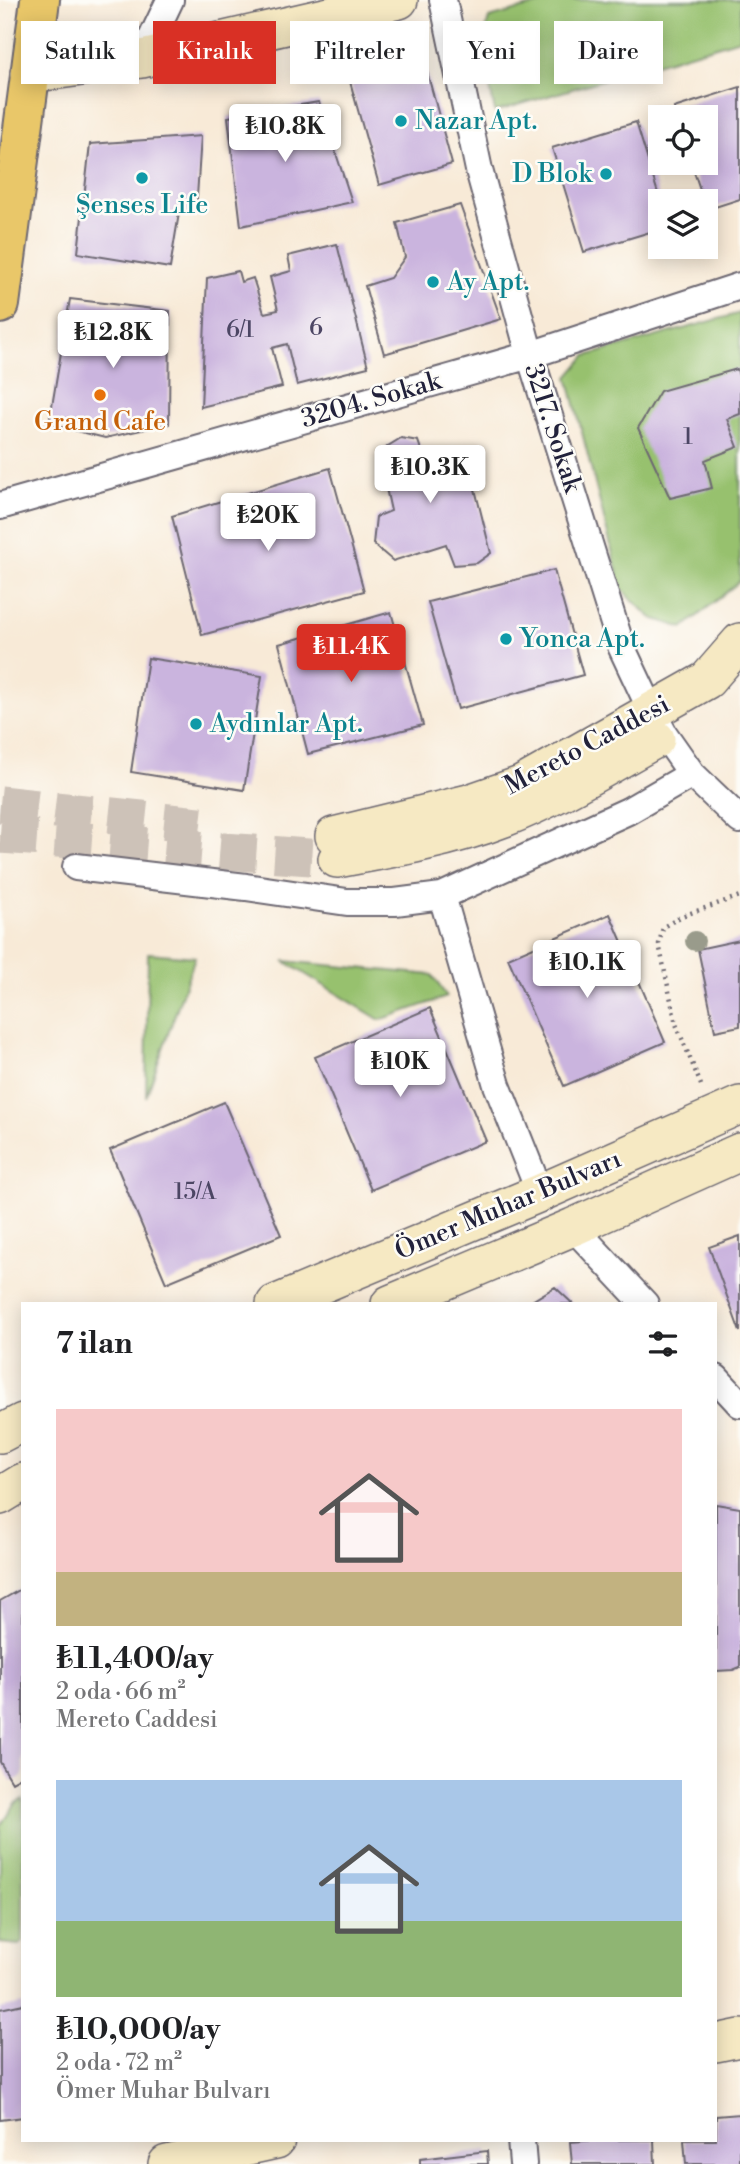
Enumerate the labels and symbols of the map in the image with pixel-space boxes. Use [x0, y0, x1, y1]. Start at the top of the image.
pin: ₺10.8K [228, 104, 342, 164]
place label: Nazar Apt. [415, 105, 537, 137]
marker: Nazar Apt. [393, 113, 409, 129]
place label: D Blok [512, 158, 593, 190]
marker: D Blok [598, 166, 614, 182]
marker: Şenses Life [134, 170, 150, 186]
place label: Şenses Life [76, 189, 208, 221]
place label: Ay Apt. [446, 266, 529, 298]
marker: Ay Apt. [425, 274, 441, 290]
pin: ₺12.8K [56, 310, 170, 370]
house number: 6 [309, 314, 323, 342]
house number: 6/1 [226, 316, 254, 344]
street label: 3217. Sokak [517, 360, 589, 498]
street label: 3204. Sokak [297, 364, 446, 435]
marker: Grand Cafe [92, 387, 108, 403]
place label: Grand Cafe [34, 406, 166, 438]
house number: 1 [683, 423, 693, 451]
pin: ₺10.3K [373, 446, 487, 505]
pin: ₺20K [227, 494, 309, 553]
place label: Yonca Apt. [518, 623, 645, 655]
pin: ₺11.4K [294, 624, 408, 684]
marker: Yonca Apt. [498, 631, 514, 647]
street label: Mereto Caddesi [499, 688, 675, 802]
place label: Aydınlar Apt. [209, 708, 363, 740]
marker: Aydınlar Apt. [188, 716, 204, 732]
pin: ₺10.1K [530, 940, 644, 1000]
pin: ₺10K [359, 1040, 441, 1099]
street label: Ömer Muhar Bulvarı [390, 1142, 626, 1267]
house number: 15/A [174, 1178, 218, 1206]

